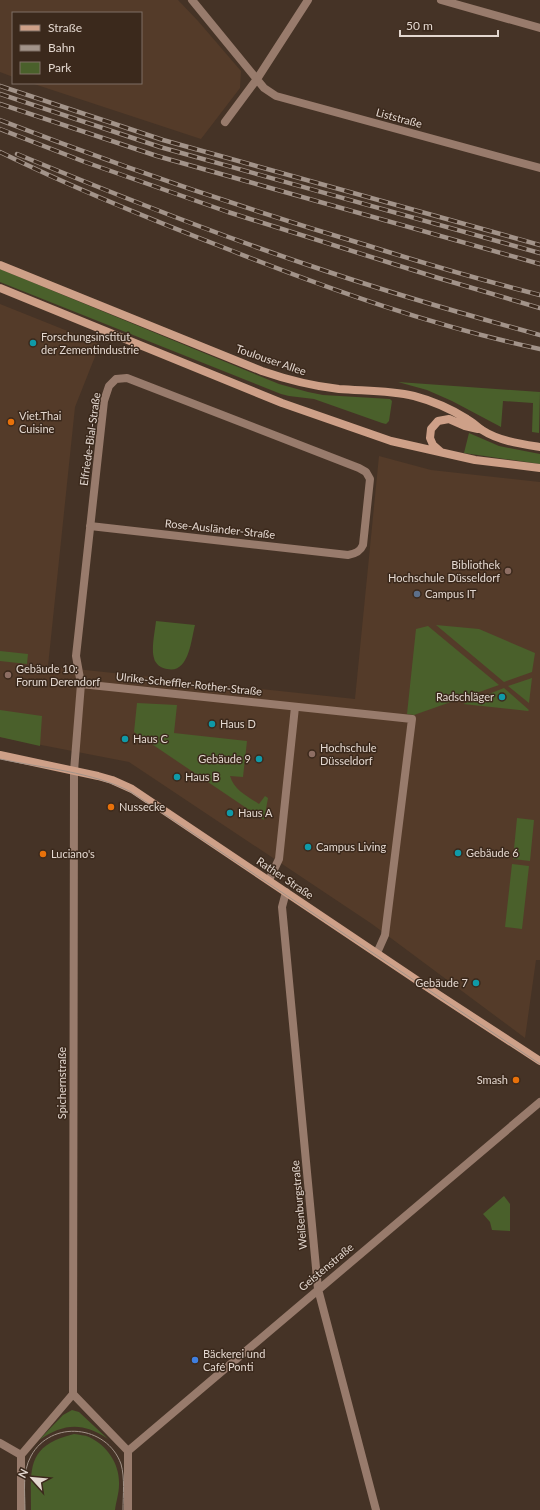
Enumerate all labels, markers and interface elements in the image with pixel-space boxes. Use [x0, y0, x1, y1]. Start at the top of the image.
legend [12, 12, 142, 84]
scale bar [400, 12, 498, 38]
text: 50 m [406, 18, 433, 33]
text: Straße [48, 20, 82, 35]
text: Bahn [48, 40, 75, 55]
text: Park [48, 60, 72, 75]
street label: Liststraße [375, 105, 424, 130]
place label: Forschungsinstitut der Zementindustrie [41, 330, 139, 356]
marker: Forschungsinstitut der Zementindustrie [28, 338, 38, 348]
street label: Toulouser Allee [234, 341, 308, 378]
street label: Elfriede-Bial-Straße [77, 391, 103, 487]
place label: Viet.Thai Cuisine [19, 409, 62, 435]
marker: Viet.Thai Cuisine [6, 417, 16, 427]
street label: Rose-Ausländer-Straße [164, 516, 276, 541]
place label: Bibliothek Hochschule Düsseldorf [388, 558, 500, 584]
marker: Bibliothek Hochschule Düsseldorf [503, 566, 513, 576]
place label: Campus IT [425, 587, 477, 600]
marker: Campus IT [412, 589, 422, 599]
place label: Gebäude 10: Forum Derendorf [16, 662, 100, 688]
street label: Ulrike-Scheffler-Rother-Straße [115, 669, 263, 698]
marker: Gebäude 10: Forum Derendorf [3, 670, 13, 680]
place label: Radschläger [436, 690, 494, 703]
marker: Radschläger [497, 692, 507, 702]
place label: Haus D [220, 717, 256, 730]
marker: Haus D [207, 719, 217, 729]
place label: Haus C [133, 732, 168, 745]
marker: Haus C [120, 734, 130, 744]
place label: Hochschule Düsseldorf [320, 741, 377, 767]
marker: Hochschule Düsseldorf [307, 749, 317, 759]
place label: Gebäude 9 [198, 752, 251, 765]
marker: Gebäude 9 [254, 754, 264, 764]
place label: Haus B [185, 770, 220, 783]
marker: Haus B [172, 772, 182, 782]
place label: Nussecke [119, 800, 165, 813]
marker: Nussecke [106, 802, 116, 812]
place label: Haus A [238, 806, 273, 819]
marker: Haus A [225, 808, 235, 818]
place label: Campus Living [316, 840, 386, 853]
marker: Campus Living [303, 842, 313, 852]
place label: Gebäude 6 [466, 846, 519, 859]
place label: Luciano's [51, 847, 95, 860]
marker: Gebäude 6 [453, 848, 463, 858]
marker: Luciano's [38, 849, 48, 859]
street label: Rather Straße [254, 854, 316, 902]
place label: Gebäude 7 [415, 976, 468, 989]
marker: Gebäude 7 [471, 978, 481, 988]
street label: Spichernstraße [55, 1047, 68, 1119]
place label: Smash [477, 1073, 508, 1086]
marker: Smash [511, 1075, 521, 1085]
street label: Weißenburgstraße [288, 1160, 309, 1250]
street label: Geistenstraße [296, 1240, 356, 1293]
place label: Bäckerei und Café Ponti [203, 1347, 265, 1373]
marker: Bäckerei und Café Ponti [190, 1355, 200, 1365]
north arrow [12, 1458, 52, 1498]
text: N [15, 1467, 30, 1480]

